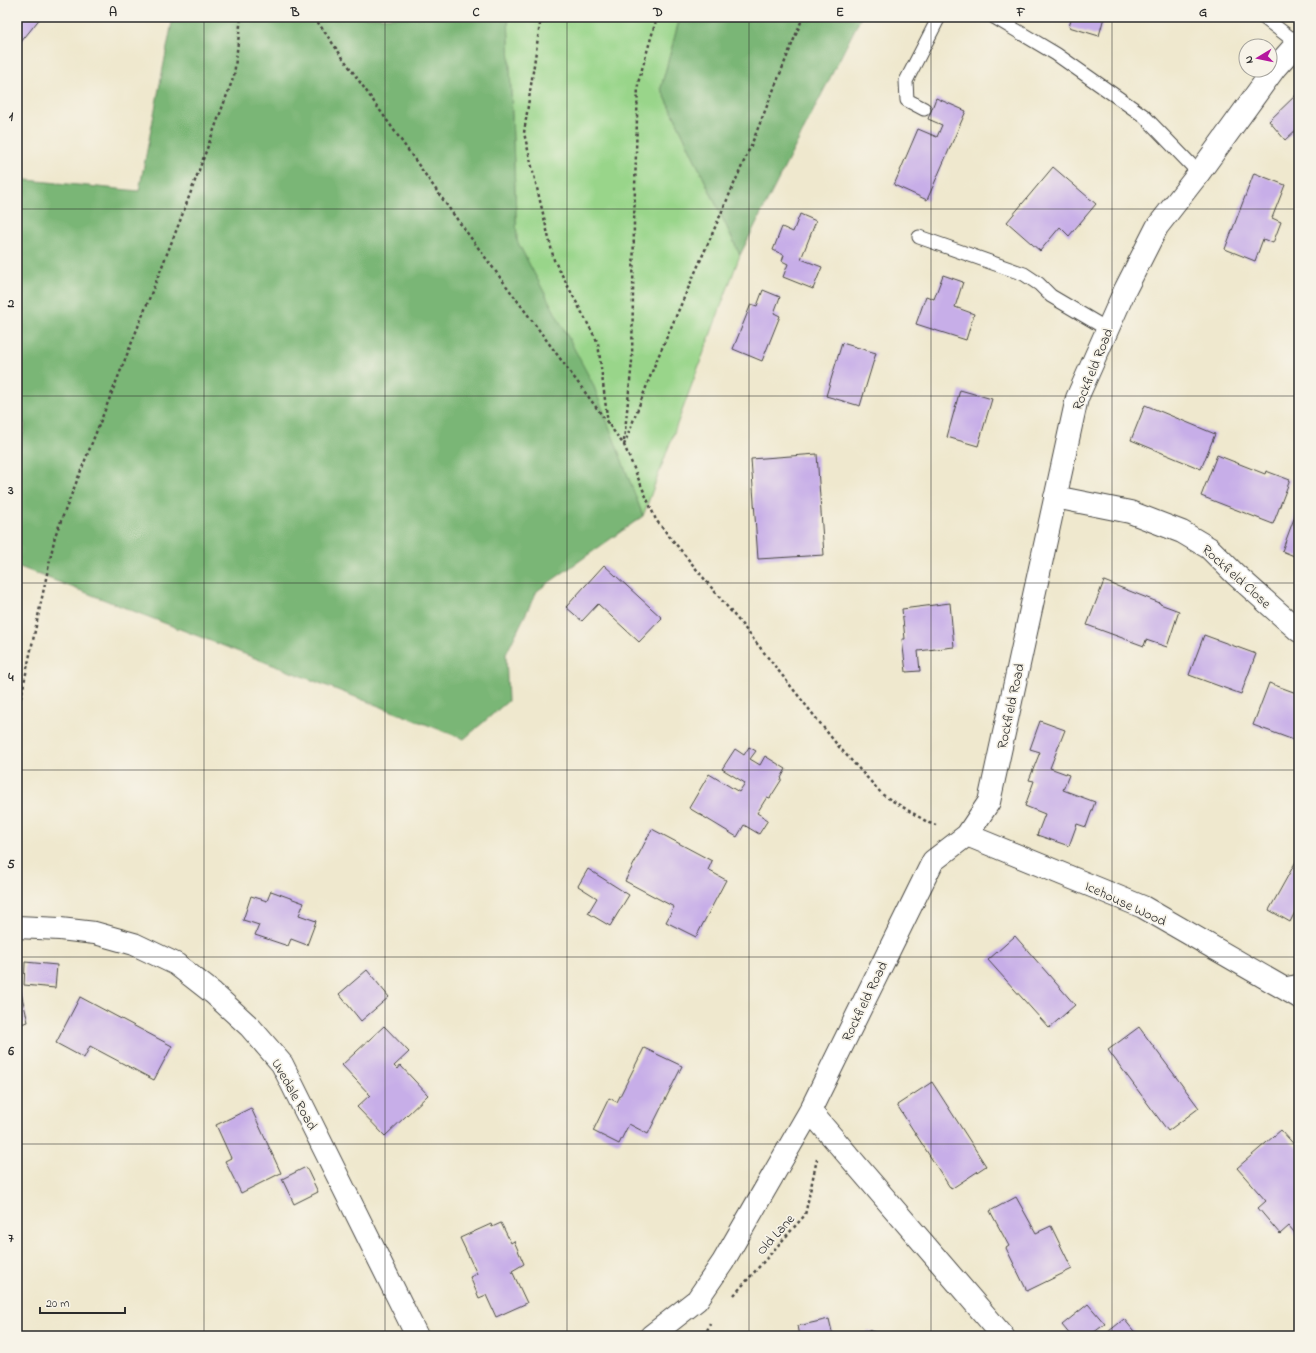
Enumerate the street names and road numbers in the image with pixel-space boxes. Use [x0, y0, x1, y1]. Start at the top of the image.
street label: Rockfield Road [1067, 325, 1119, 414]
street label: Rockfield Close [1197, 540, 1276, 615]
street label: Rockfield Road [992, 662, 1031, 751]
street label: Icehouse Wood [1081, 876, 1170, 932]
street label: Rockfield Road [837, 958, 894, 1045]
street label: Uvedale Road [265, 1055, 322, 1134]
street label: Old Lane [752, 1209, 801, 1260]

